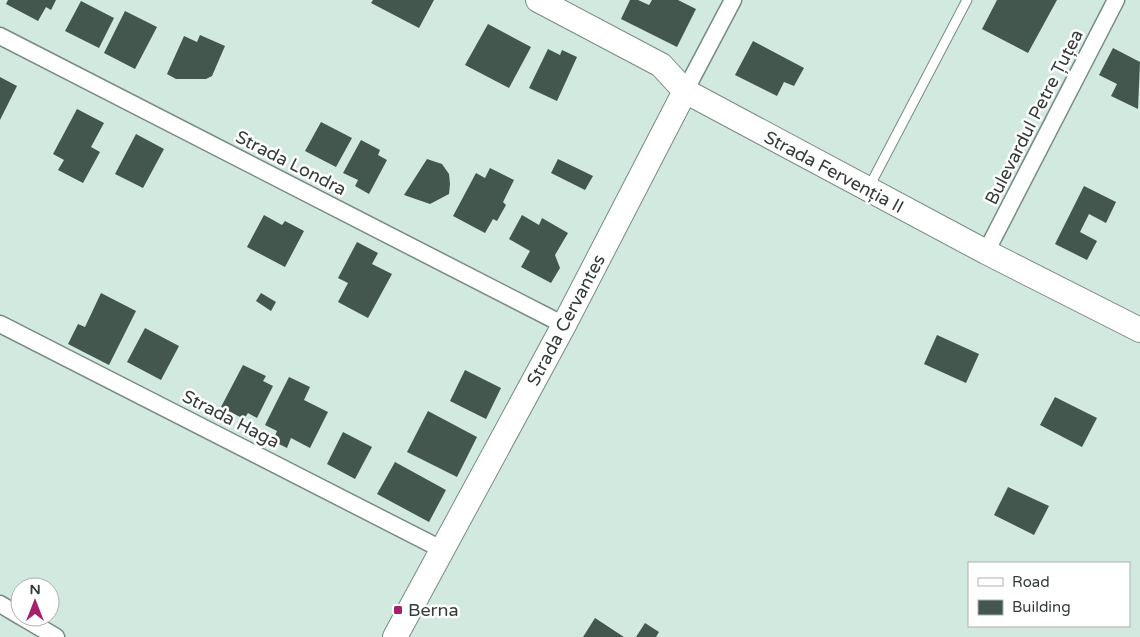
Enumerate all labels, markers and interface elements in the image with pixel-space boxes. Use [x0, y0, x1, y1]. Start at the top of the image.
street label: Bulevardul Petre Țuțea [980, 26, 1088, 208]
street label: Strada Londra [232, 126, 350, 200]
street label: Strada Fervenția II [760, 126, 908, 218]
street label: Strada Cervantes [522, 250, 610, 390]
street label: Strada Haga [179, 385, 283, 453]
legend [968, 562, 1130, 627]
text: Road [1012, 573, 1050, 591]
north arrow [10, 577, 60, 627]
text: N [29, 581, 41, 598]
text: Building [1012, 598, 1071, 616]
place label: Berna [408, 599, 459, 621]
marker: Berna [392, 604, 404, 616]

